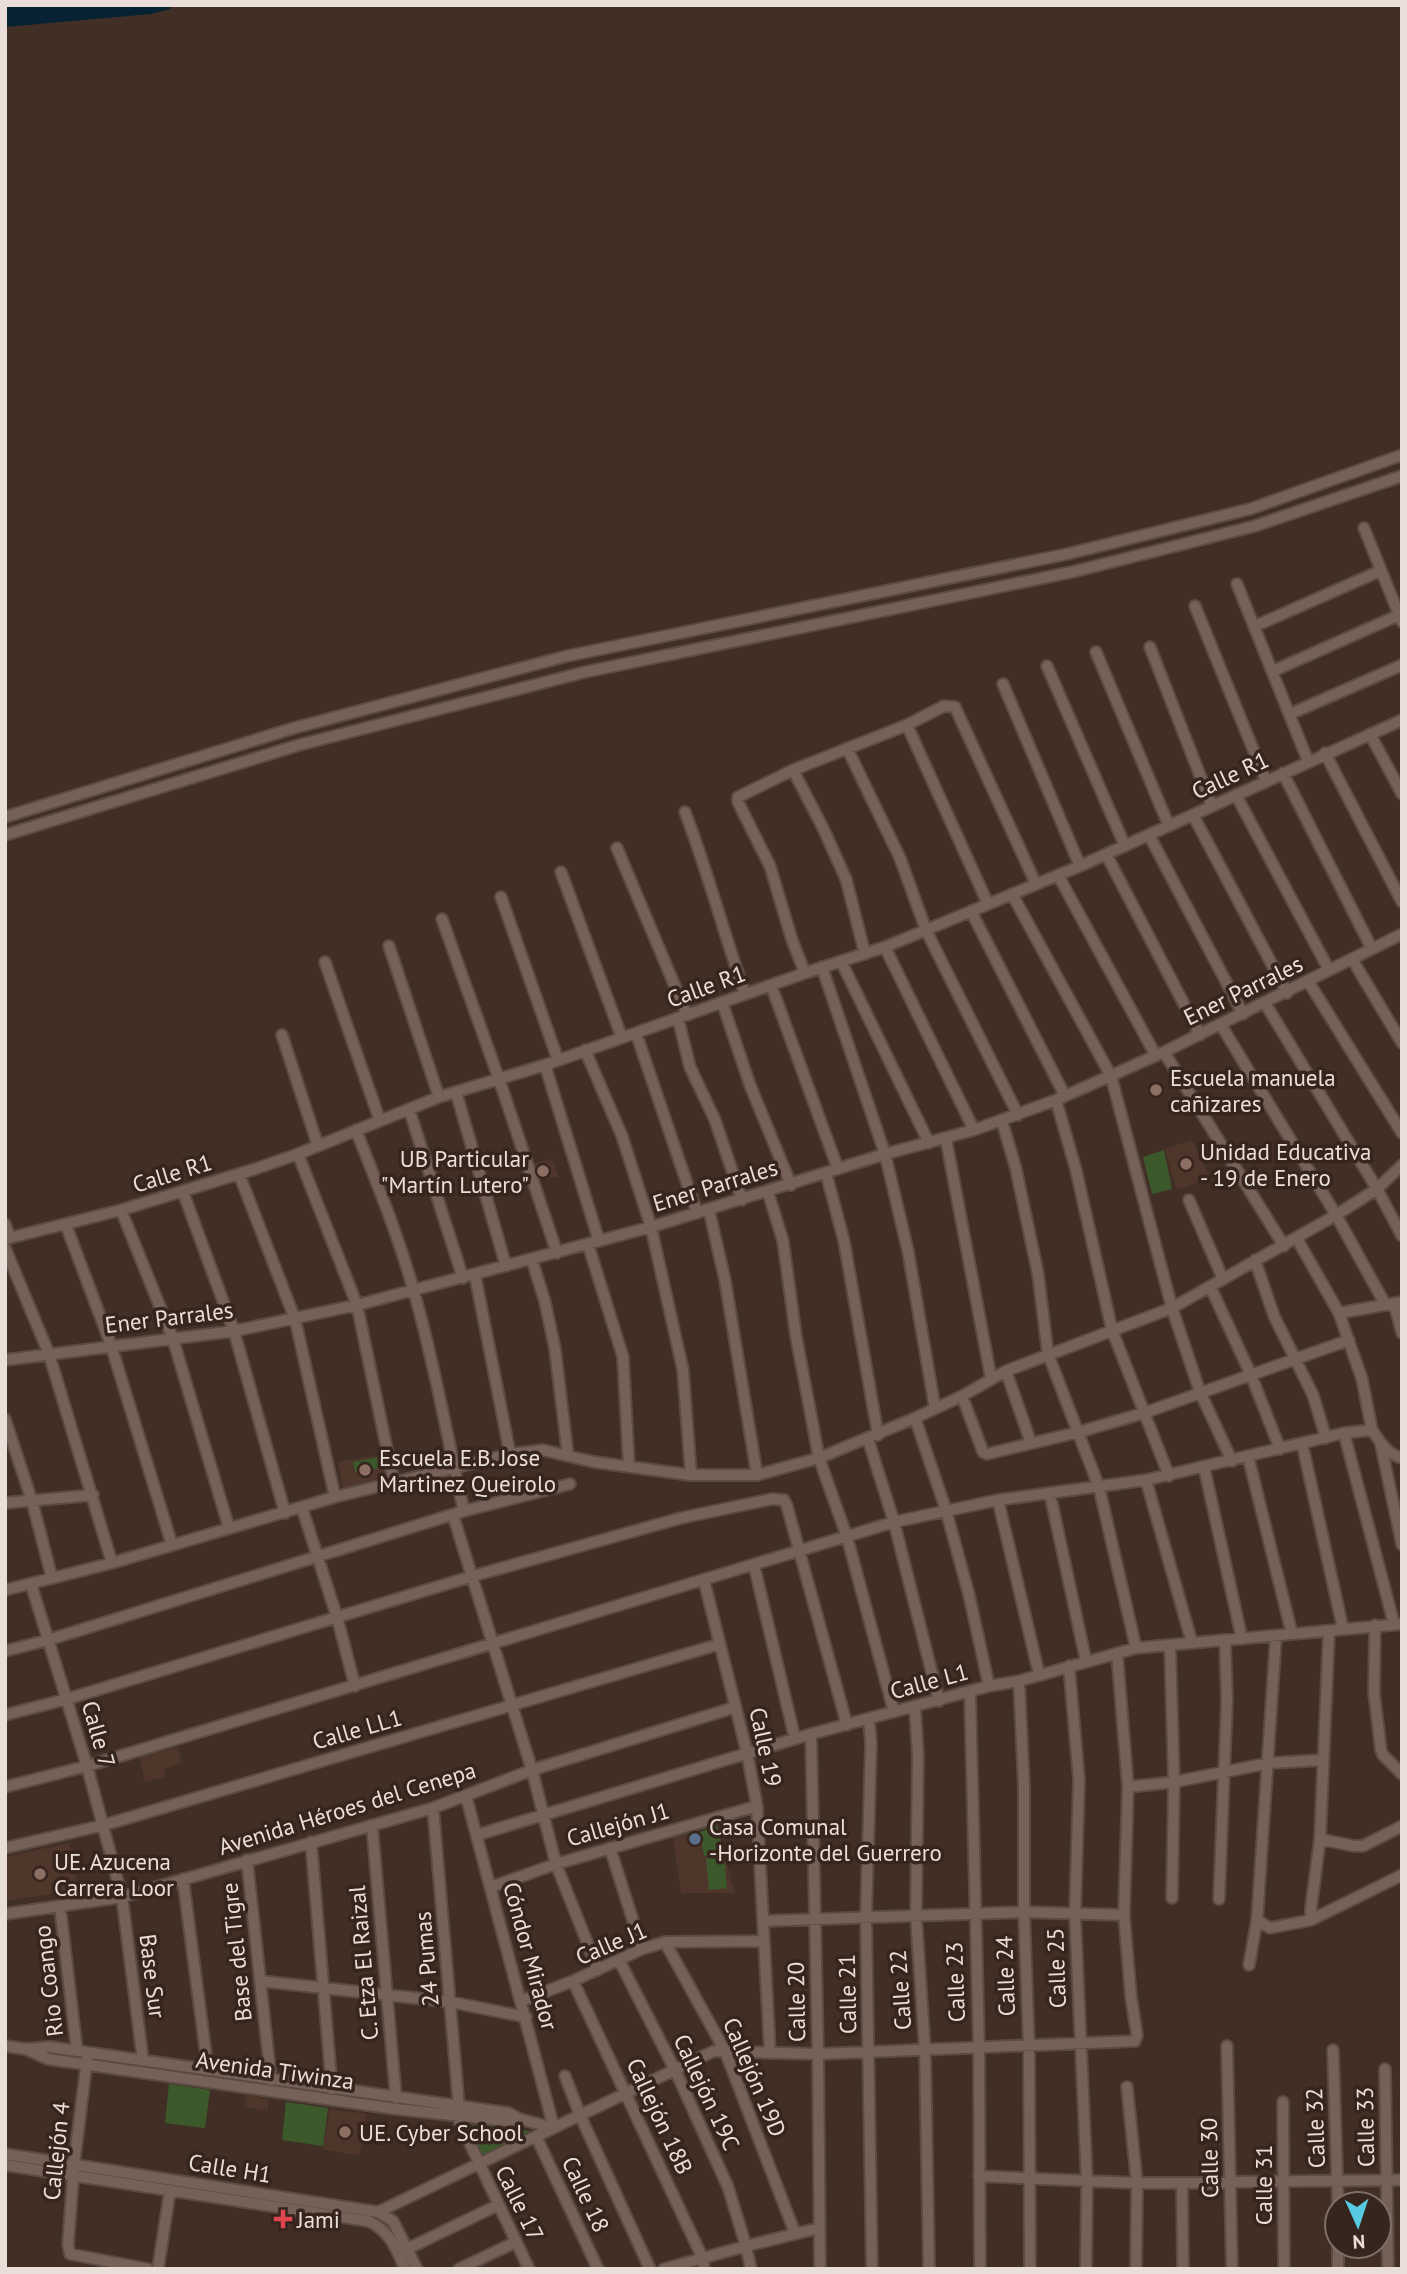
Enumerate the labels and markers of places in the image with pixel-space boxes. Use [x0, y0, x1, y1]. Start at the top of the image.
place label: Escuela manuela cañizares [1170, 1063, 1336, 1118]
marker: Escuela manuela cañizares [1148, 1082, 1164, 1098]
place label: Unidad Educativa - 19 de Enero [1200, 1137, 1371, 1192]
place label: UB Particular "Martín Lutero" [381, 1144, 529, 1199]
marker: Unidad Educativa - 19 de Enero [1178, 1156, 1194, 1172]
marker: UB Particular "Martín Lutero" [535, 1163, 551, 1179]
place label: Escuela E.B. Jose Martinez Queirolo [379, 1443, 556, 1498]
marker: Escuela E.B. Jose Martinez Queirolo [357, 1462, 373, 1478]
place label: Casa Comunal -Horizonte del Guerrero [709, 1812, 942, 1867]
marker: Casa Comunal -Horizonte del Guerrero [687, 1831, 703, 1847]
place label: UE. Azucena Carrera Loor [54, 1847, 174, 1902]
marker: UE. Azucena Carrera Loor [32, 1866, 48, 1882]
place label: UE. Cyber School [359, 2118, 523, 2147]
marker: UE. Cyber School [337, 2124, 353, 2140]
place label: Jami [296, 2205, 340, 2234]
marker: Jami [275, 2211, 291, 2227]

